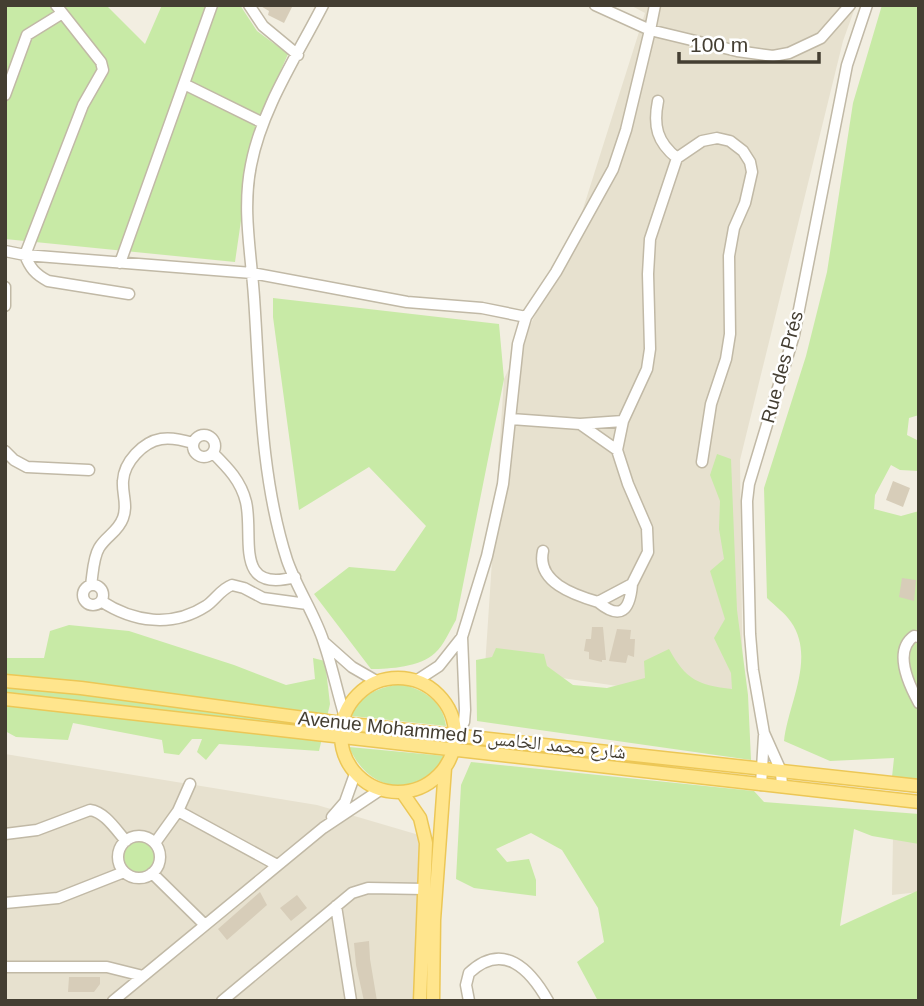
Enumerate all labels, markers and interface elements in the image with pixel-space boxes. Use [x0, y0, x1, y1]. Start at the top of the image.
scale bar [679, 21, 819, 65]
text: 100 m [690, 33, 748, 56]
street label: Rue des Prés [757, 309, 807, 425]
street label: Avenue Mohammed 5 شارع محمد الخامس [297, 707, 627, 764]

